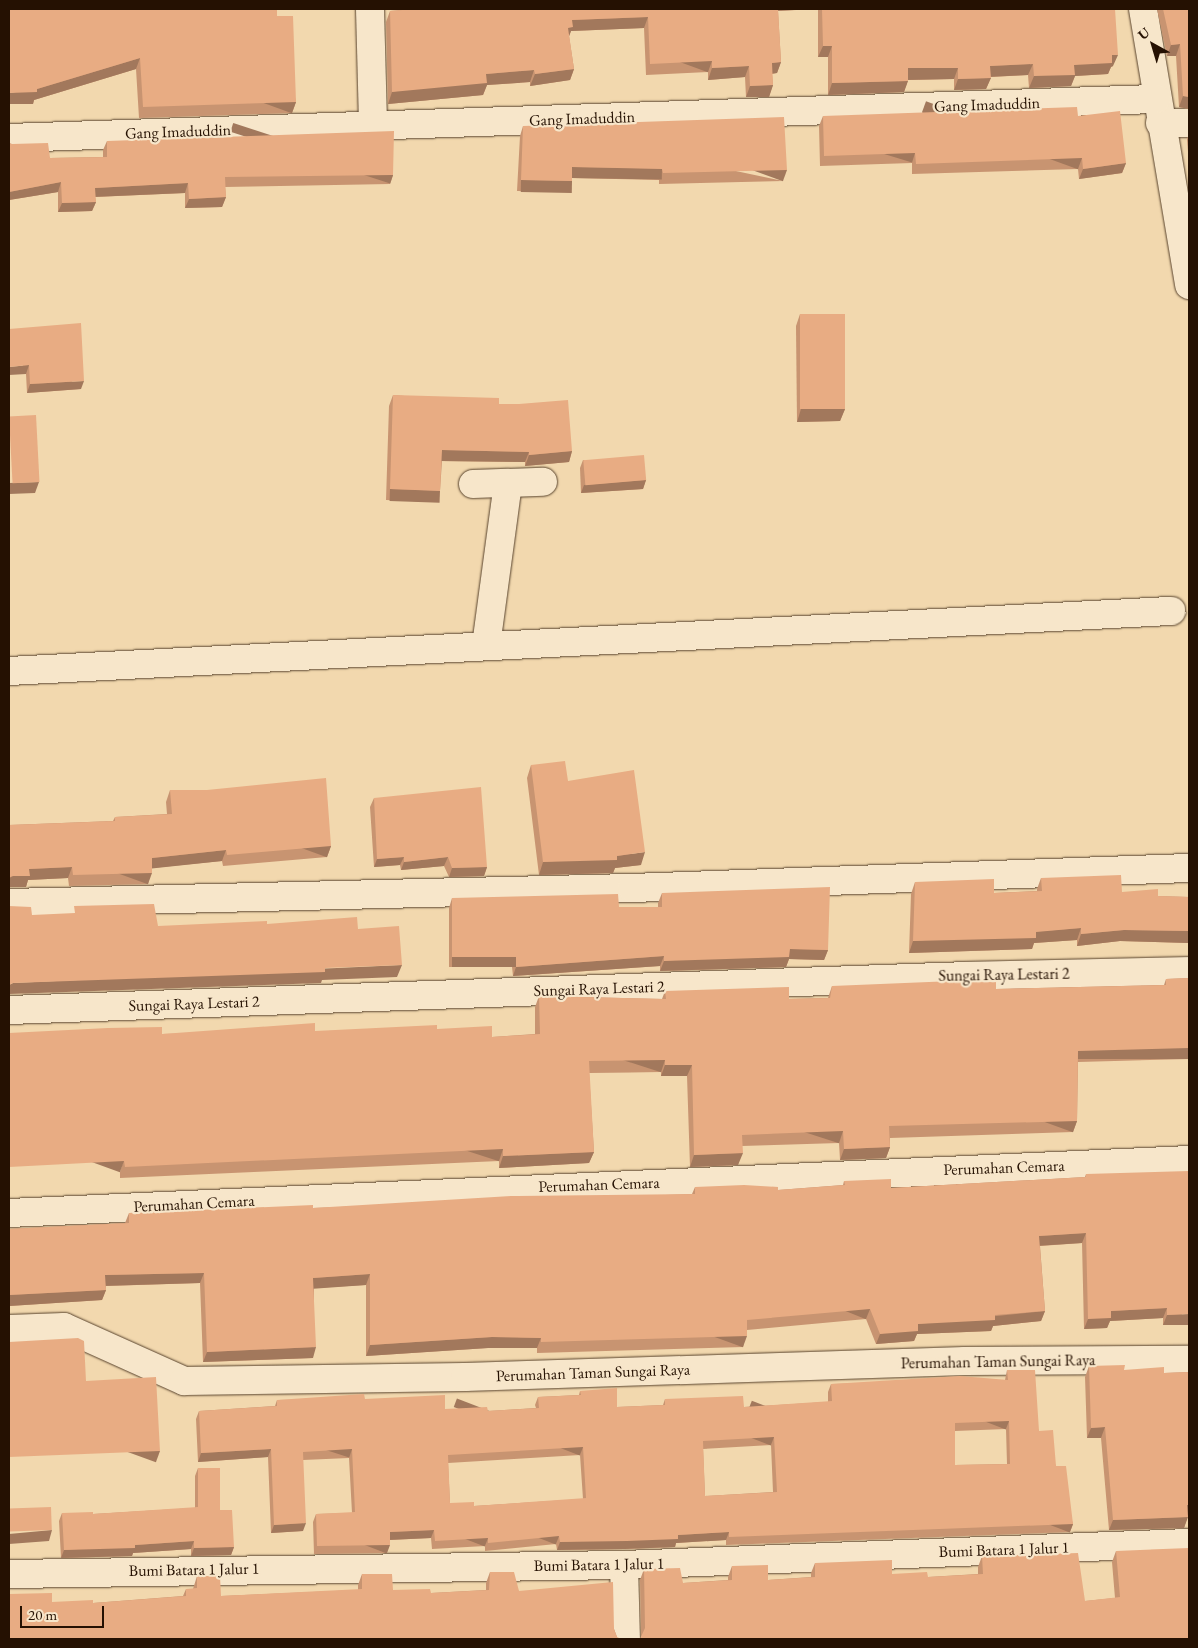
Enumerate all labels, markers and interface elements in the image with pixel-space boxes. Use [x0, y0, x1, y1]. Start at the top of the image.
north arrow [1128, 20, 1178, 70]
text: U [1134, 23, 1153, 44]
street label: Gang Imaduddin [934, 94, 1040, 116]
street label: Gang Imaduddin [529, 108, 635, 130]
street label: Gang Imaduddin [125, 121, 231, 143]
street label: Sungai Raya Lestari 2 [938, 964, 1070, 986]
street label: Sungai Raya Lestari 2 [533, 977, 665, 1001]
street label: Sungai Raya Lestari 2 [128, 992, 260, 1016]
street label: Perumahan Cemara [943, 1156, 1065, 1180]
street label: Perumahan Cemara [538, 1173, 660, 1197]
street label: Perumahan Cemara [133, 1191, 255, 1217]
street label: Perumahan Taman Sungai Raya [901, 1351, 1095, 1373]
street label: Perumahan Taman Sungai Raya [495, 1360, 691, 1386]
street label: Bumi Batara 1 Jalur 1 [938, 1538, 1070, 1562]
street label: Bumi Batara 1 Jalur 1 [533, 1554, 665, 1576]
street label: Bumi Batara 1 Jalur 1 [128, 1559, 260, 1581]
scale bar [22, 1596, 106, 1628]
text: 20 m [28, 1605, 57, 1624]

